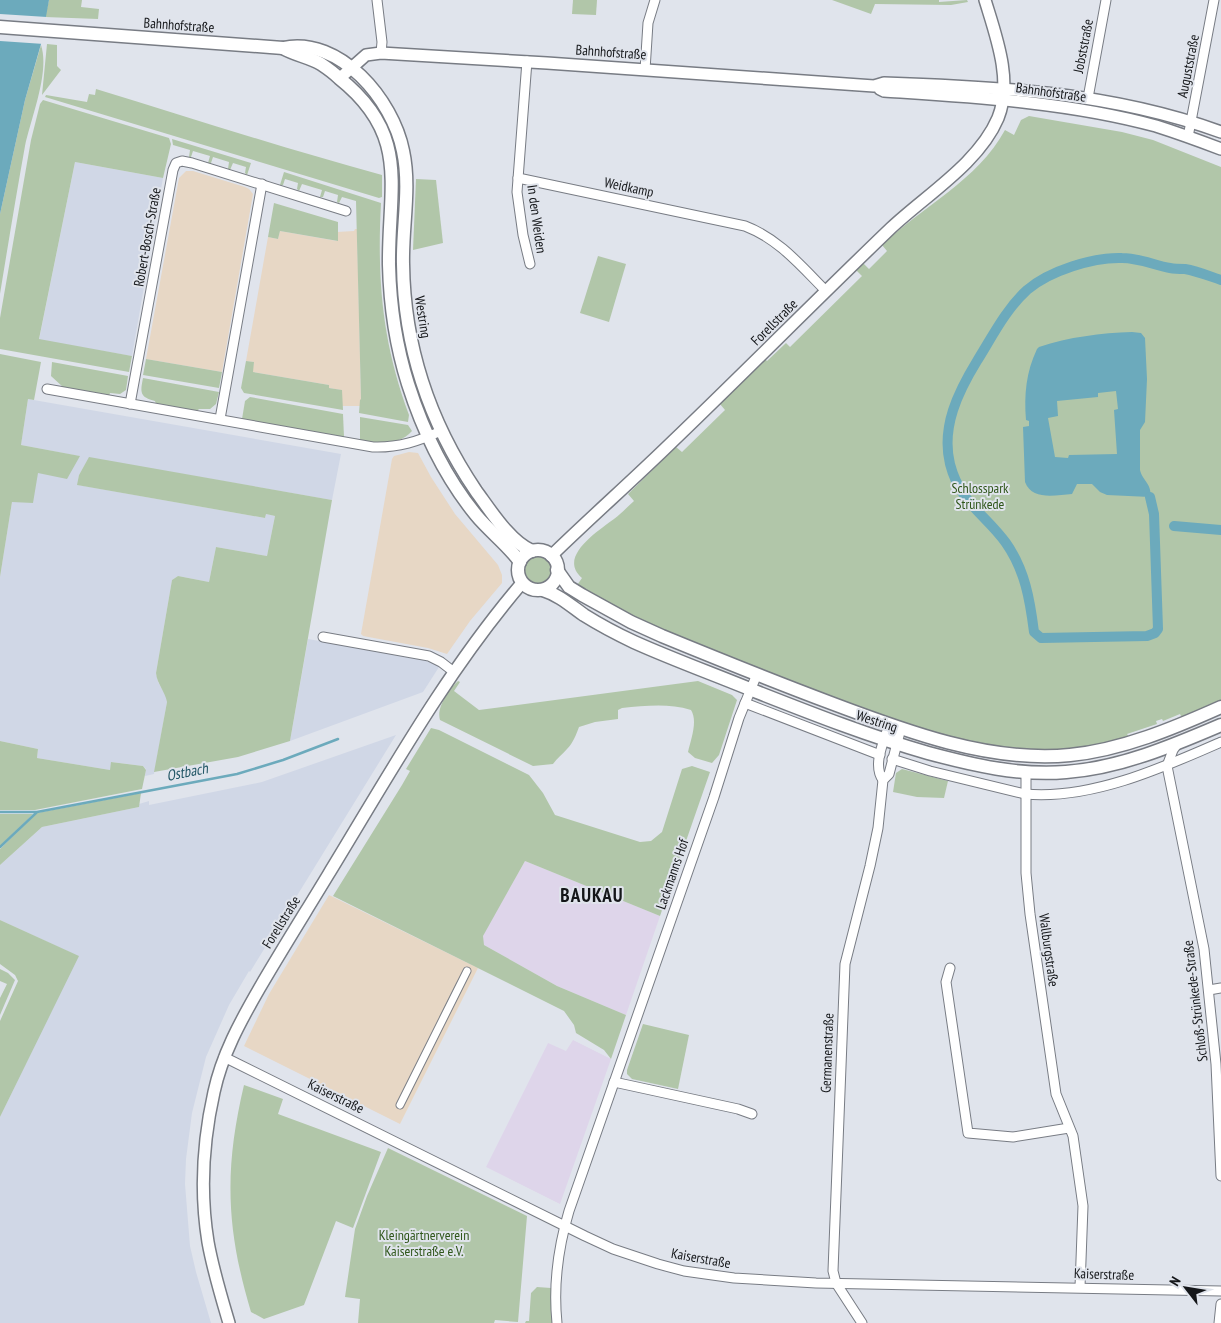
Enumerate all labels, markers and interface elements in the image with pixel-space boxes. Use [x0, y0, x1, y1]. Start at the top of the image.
street label: Bahnhofstraße [143, 14, 215, 36]
street label: Jobststraße [1069, 17, 1097, 76]
street label: Auguststraße [1173, 33, 1203, 99]
street label: Bahnhofstraße [575, 41, 647, 63]
street label: Bahnhofstraße [1015, 78, 1088, 106]
street label: Weidkamp [603, 173, 655, 201]
street label: In den Weiden [523, 184, 551, 254]
street label: Robert-Bosch-Straße [129, 186, 165, 288]
street label: Westring [411, 295, 435, 339]
street label: Forellstraße [747, 295, 801, 349]
park label: Schlosspark Strünkede [952, 479, 1009, 513]
street label: Westring [854, 706, 900, 736]
water label: Ostbach [165, 758, 211, 785]
street label: Lackmanns Hof [652, 836, 693, 912]
district label: BAUKAU [560, 883, 624, 907]
street label: Forellstraße [258, 892, 304, 952]
street label: Wallburgstraße [1035, 912, 1063, 988]
street label: Schloß-Strünkede-Straße [1179, 939, 1211, 1063]
street label: Germanenstraße [817, 1013, 837, 1093]
street label: Kaiserstraße [305, 1075, 367, 1117]
park label: Kleingärtnerverein Kaiserstraße e.V. [379, 1226, 469, 1260]
street label: Kaiserstraße [670, 1244, 732, 1272]
north arrow [1161, 1263, 1211, 1313]
street label: Kaiserstraße [1074, 1264, 1135, 1284]
text: N [1165, 1273, 1185, 1289]

